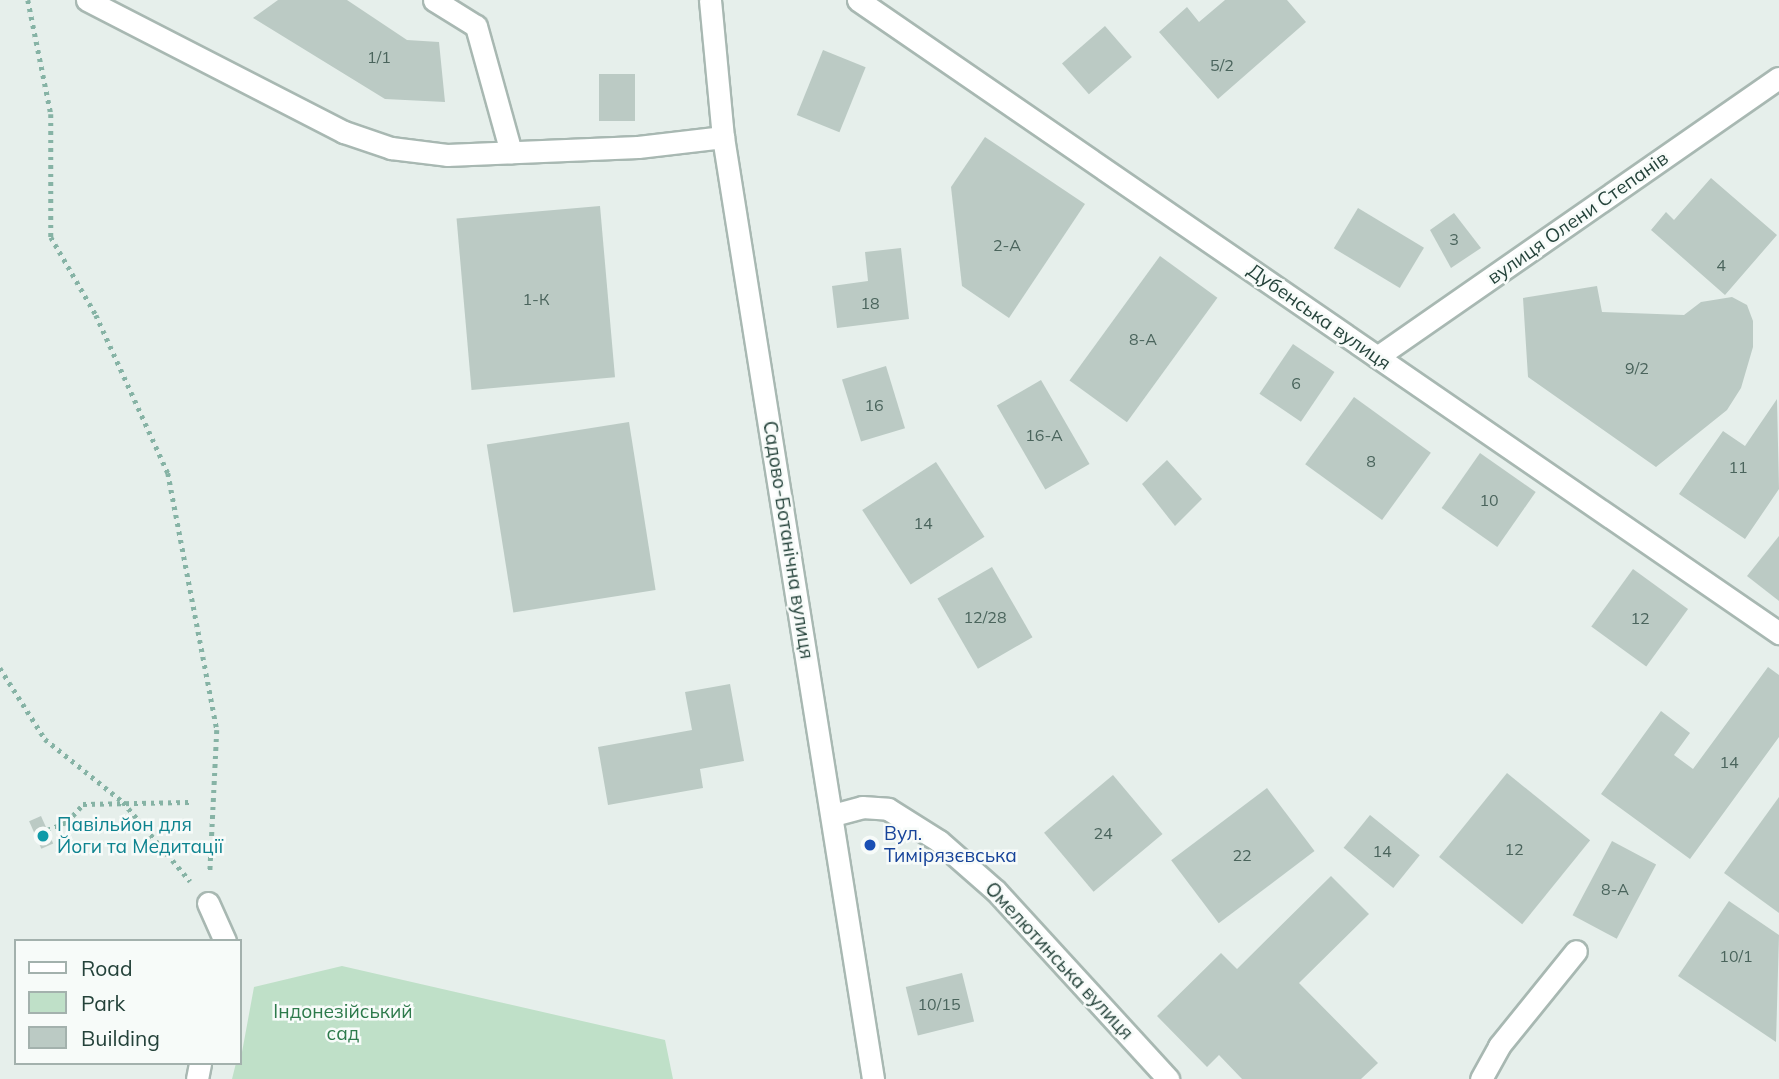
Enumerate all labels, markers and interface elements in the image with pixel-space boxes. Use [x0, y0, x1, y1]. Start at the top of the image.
house number: 1/1 [367, 47, 391, 67]
house number: 5/2 [1210, 55, 1234, 75]
street label: вулиця Олени Степанів [1483, 147, 1673, 289]
house number: 3 [1449, 229, 1459, 249]
house number: 2-А [993, 235, 1021, 255]
house number: 4 [1716, 255, 1726, 275]
street label: Дубенська вулиця [1243, 259, 1395, 375]
house number: 1-К [523, 289, 549, 309]
house number: 18 [860, 293, 880, 313]
house number: 8-А [1129, 329, 1157, 349]
house number: 9/2 [1625, 358, 1649, 378]
house number: 6 [1291, 373, 1301, 393]
house number: 16 [864, 395, 884, 415]
street label: Садово-Ботанічна вулиця [758, 419, 818, 661]
house number: 16-А [1025, 425, 1063, 445]
house number: 8 [1366, 451, 1376, 471]
house number: 11 [1728, 457, 1748, 477]
house number: 10 [1479, 490, 1499, 510]
house number: 14 [913, 513, 933, 533]
house number: 12/28 [964, 607, 1006, 627]
house number: 12 [1630, 608, 1650, 628]
house number: 14 [1719, 752, 1739, 772]
place label: Павільйон для Йоги та Медитації [57, 814, 223, 858]
place label: Вул. Тимірязєвська [884, 823, 1017, 867]
house number: 24 [1093, 823, 1113, 843]
marker: Павільйон для Йоги та Медитації [35, 828, 51, 844]
marker: Вул. Тимірязєвська [862, 837, 878, 853]
house number: 12 [1504, 839, 1524, 859]
house number: 14 [1372, 841, 1392, 861]
house number: 22 [1232, 845, 1252, 865]
street label: Омелютинська вулиця [980, 878, 1138, 1044]
house number: 8-А [1601, 879, 1629, 899]
legend [14, 939, 242, 1065]
house number: 10/1 [1719, 946, 1753, 966]
text: Road [81, 955, 132, 981]
text: Park [81, 990, 125, 1016]
house number: 10/15 [918, 994, 960, 1014]
park label: Індонезійський сад [273, 1001, 413, 1045]
text: Building [81, 1025, 160, 1051]

